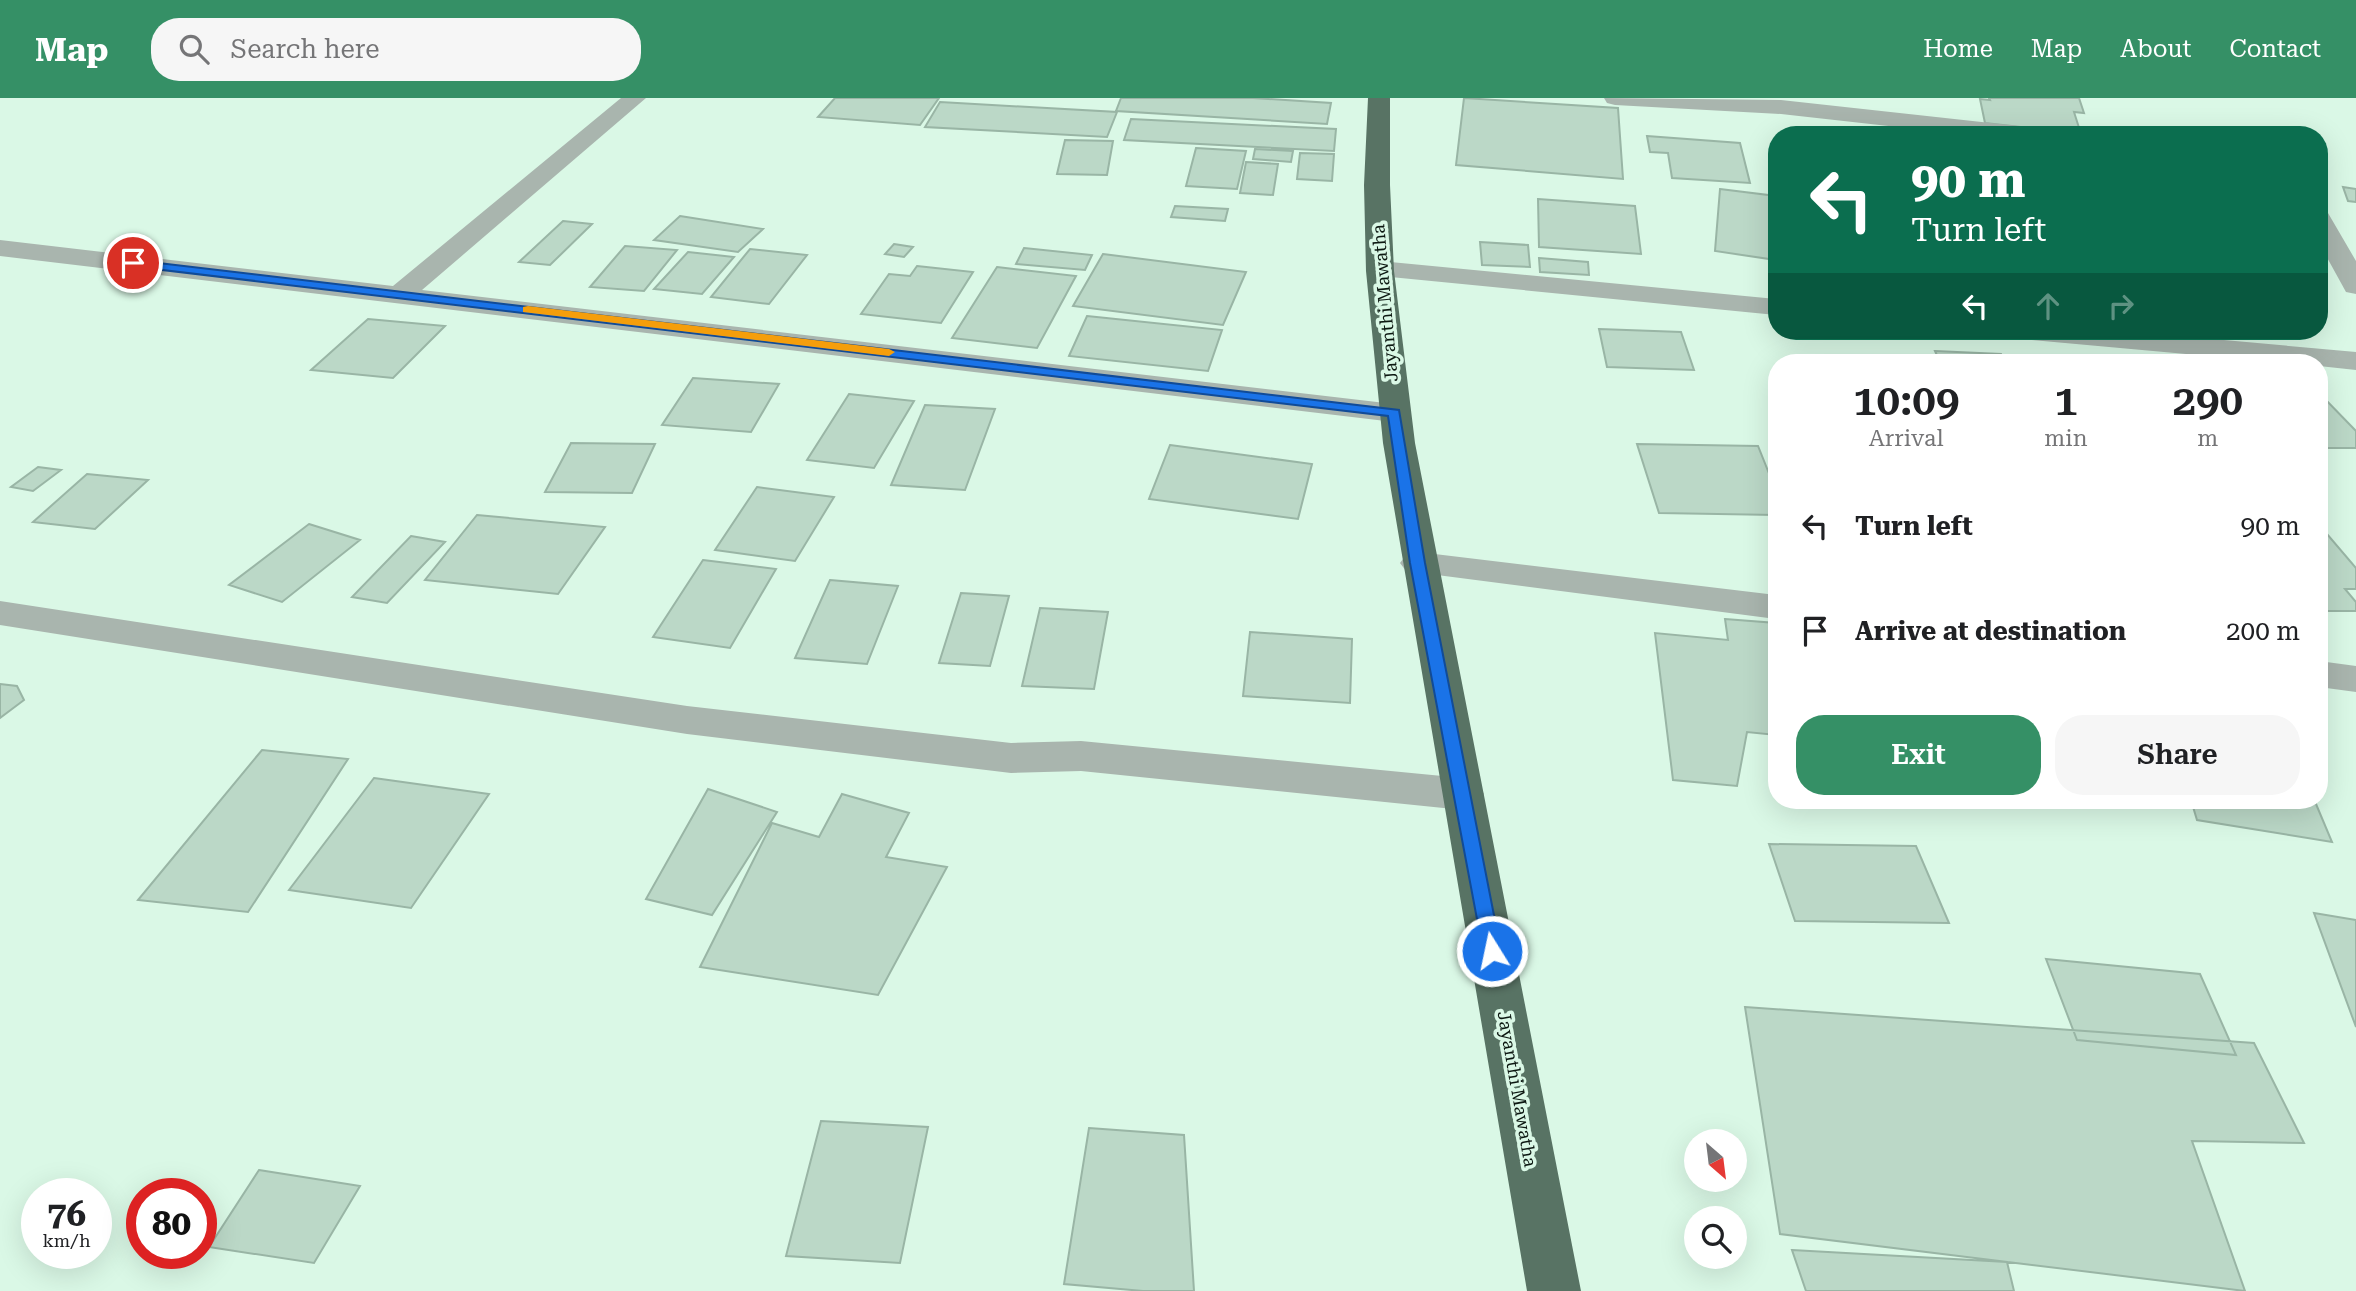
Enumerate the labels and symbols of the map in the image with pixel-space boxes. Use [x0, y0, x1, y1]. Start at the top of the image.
street label: Jayanthi Mawatha [1367, 223, 1402, 383]
pin [103, 233, 163, 293]
position arrow [1455, 914, 1529, 988]
street label: Jayanthi Mawatha [1493, 1009, 1542, 1169]
north arrow [1684, 1129, 1746, 1192]
speed limit sign: 80 [126, 1178, 217, 1269]

